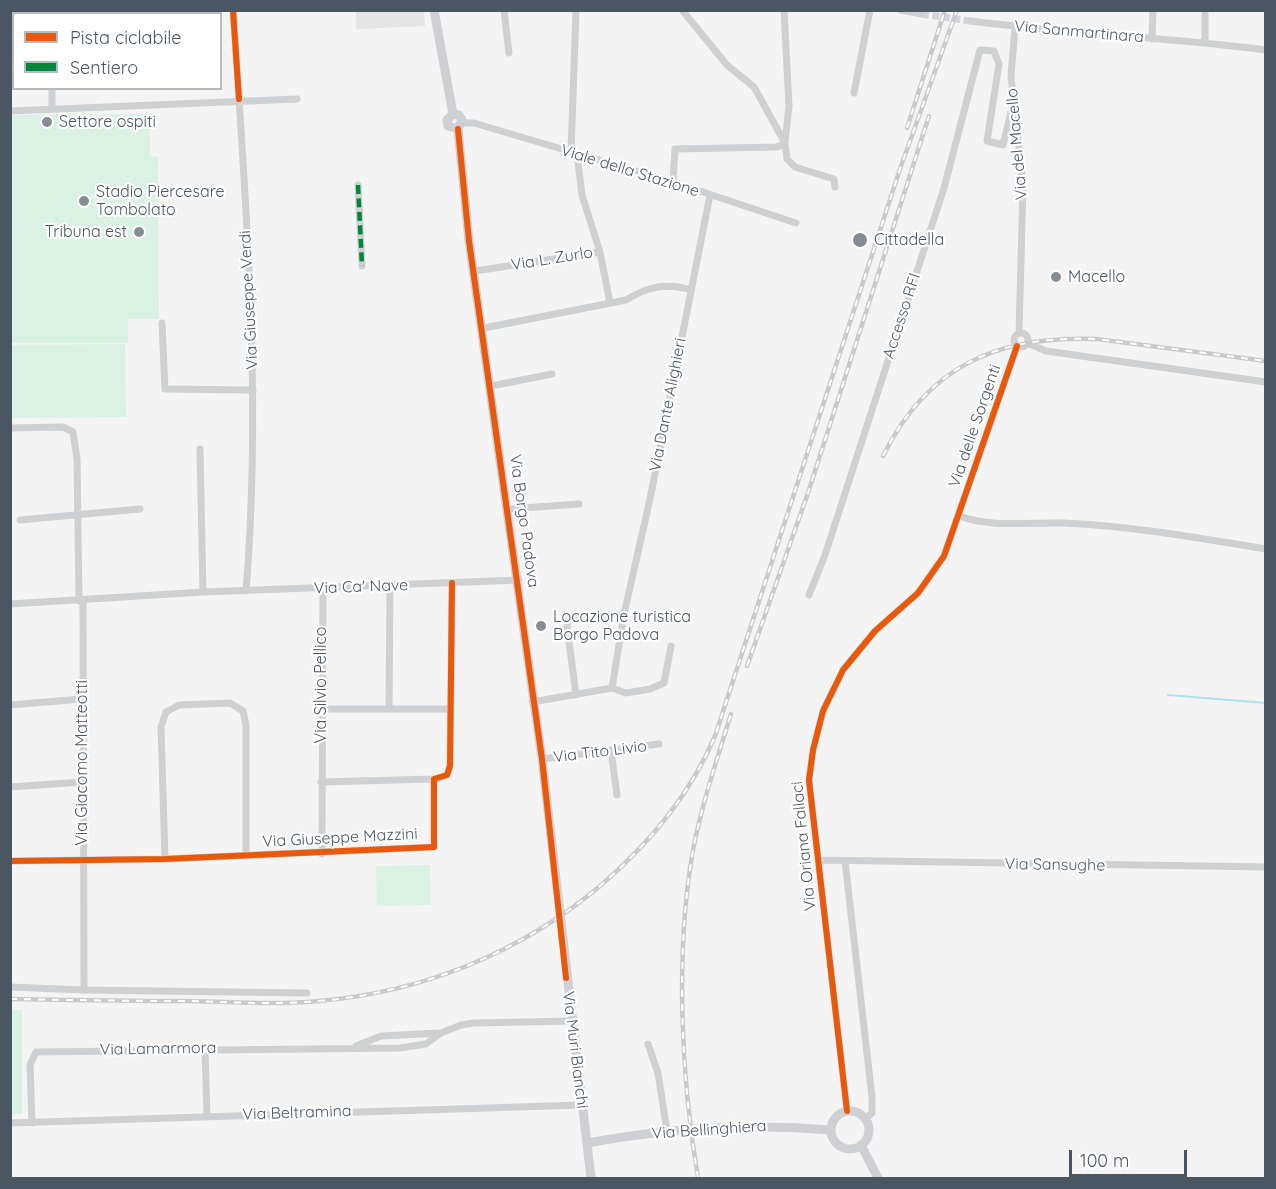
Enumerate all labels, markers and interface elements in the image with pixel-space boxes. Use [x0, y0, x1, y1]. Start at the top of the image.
legend [12, 12, 222, 90]
street label: Via Sanmartinara [1013, 17, 1145, 47]
text: Pista ciclabile [70, 26, 181, 49]
text: Sentiero [70, 56, 138, 79]
street label: Via del Macello [1003, 87, 1031, 201]
place label: Settore ospiti [59, 112, 156, 132]
marker: Settore ospiti [40, 115, 54, 129]
street label: Viale della Stazione [558, 141, 702, 201]
place label: Stadio Piercesare Tombolato [96, 182, 225, 220]
marker: Stadio Piercesare Tombolato [77, 194, 91, 208]
place label: Tribuna est [45, 222, 127, 242]
marker: Tribuna est [132, 225, 146, 239]
street label: Via Giuseppe Verdi [236, 230, 262, 370]
place label: Cittadella [874, 230, 944, 250]
marker: Cittadella [851, 231, 869, 249]
street label: Via L. Zurlo [510, 243, 594, 275]
place label: Macello [1068, 267, 1125, 287]
marker: Macello [1049, 270, 1063, 284]
street label: Accesso RFI [879, 271, 925, 361]
street label: Via Dante Alighieri [646, 336, 690, 474]
street label: Via delle Sorgenti [945, 362, 1005, 490]
street label: Via Borgo Padova [505, 453, 543, 589]
street label: Via Ca' Nave [314, 576, 408, 598]
place label: Locazione turistica Borgo Padova [553, 607, 691, 645]
marker: Locazione turistica Borgo Padova [534, 619, 548, 633]
street label: Via Silvio Pellico [311, 627, 331, 743]
street label: Via Giacomo Matteotti [72, 680, 92, 846]
street label: Via Tito Livio [552, 737, 648, 767]
street label: Via Oriana Fallaci [788, 780, 820, 912]
street label: Via Giuseppe Mazzini [262, 824, 418, 852]
street label: Via Sansughe [1005, 855, 1105, 875]
street label: Via Muri Bianchi [558, 990, 592, 1110]
street label: Via Lamarmora [99, 1038, 217, 1060]
street label: Via Beltramina [242, 1101, 352, 1125]
street label: Via Bellinghiera [651, 1116, 767, 1144]
scale bar [1072, 1138, 1190, 1176]
text: 100 m [1080, 1149, 1129, 1172]

